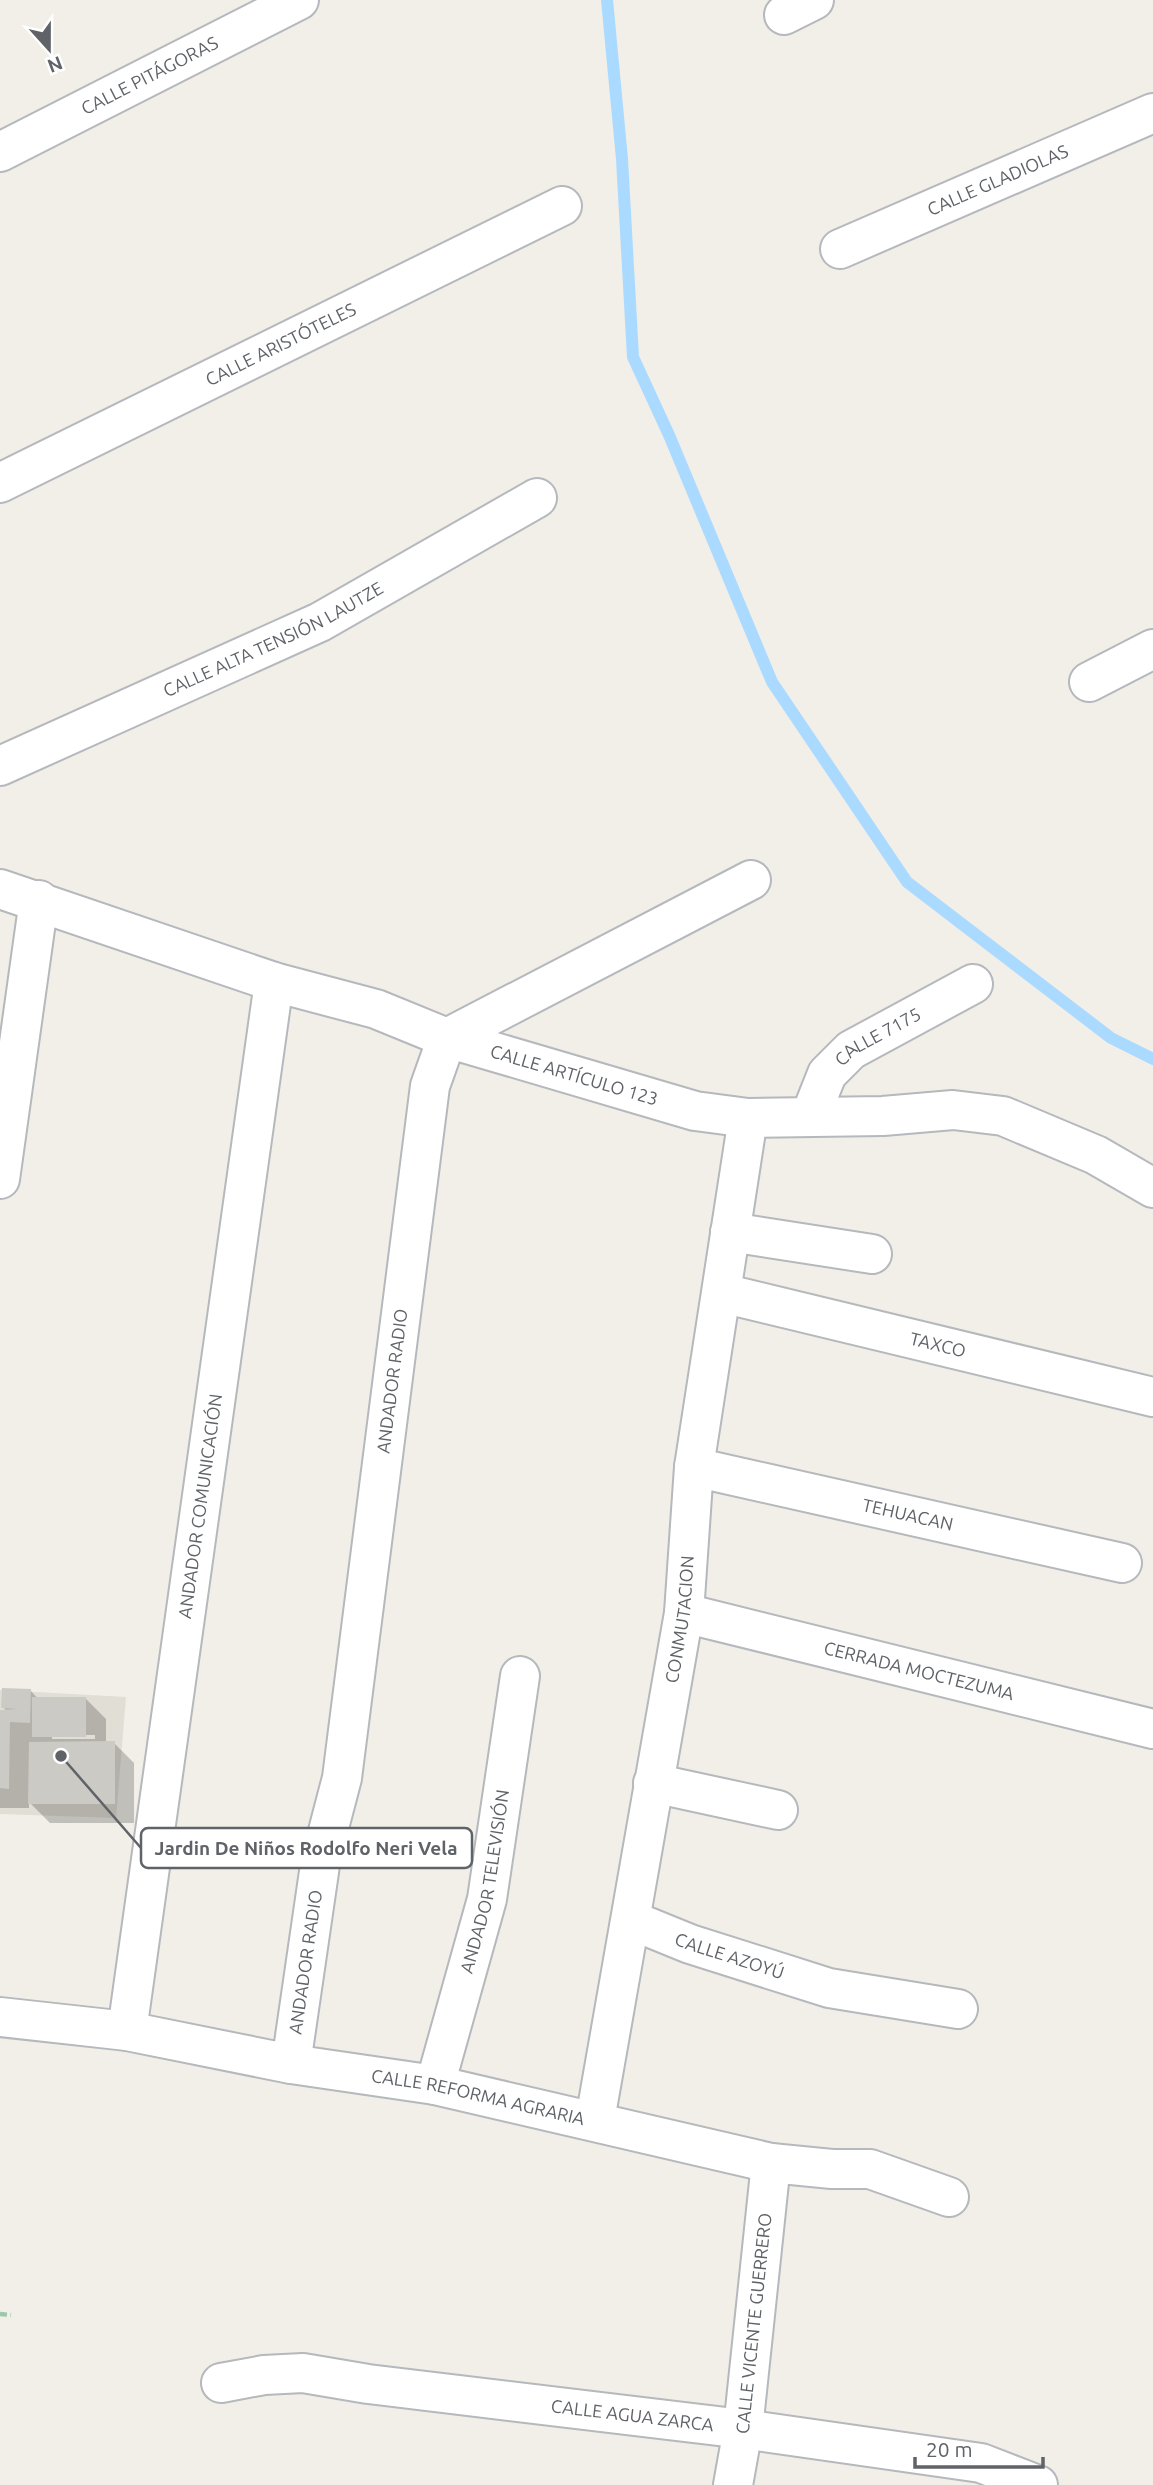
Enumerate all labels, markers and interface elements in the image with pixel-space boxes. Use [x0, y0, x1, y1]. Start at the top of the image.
north arrow [14, 14, 84, 84]
street label: CALLE PITÁGORAS [78, 32, 221, 118]
text: N [45, 52, 66, 78]
street label: CALLE GLADIOLAS [924, 140, 1071, 219]
street label: CALLE ARISTÓTELES [202, 298, 359, 389]
street label: CALLE ALTA TENSIÓN LAUTZE [160, 577, 386, 700]
street label: CALLE 7175 [830, 1003, 924, 1069]
street label: CALLE ARTÍCULO 123 [488, 1040, 661, 1109]
street label: ANDADOR RADIO [372, 1307, 411, 1454]
street label: TAXCO [908, 1328, 968, 1360]
street label: ANDADOR COMUNICACIÓN [174, 1392, 225, 1620]
street label: TEHUACAN [861, 1494, 955, 1534]
street label: CONMUTACION [661, 1555, 697, 1685]
street label: CERRADA MOCTEZUMA [822, 1637, 1017, 1703]
street label: ANDADOR TELEVISIÓN [456, 1788, 512, 1975]
callout: Jardin De Niños Rodolfo Neri Vela [141, 1828, 472, 1868]
text: Jardin De Niños Rodolfo Neri Vela [155, 1837, 457, 1859]
street label: ANDADOR RADIO [284, 1888, 325, 2035]
street label: CALLE AZOYÚ [672, 1928, 787, 1982]
street label: CALLE REFORMA AGRARIA [370, 2065, 587, 2128]
street label: CALLE VICENTE GUERRERO [732, 2212, 775, 2435]
street label: CALLE AGUA ZARCA [550, 2395, 715, 2434]
scale bar [915, 2426, 1043, 2470]
text: 20 m [926, 2437, 973, 2461]

